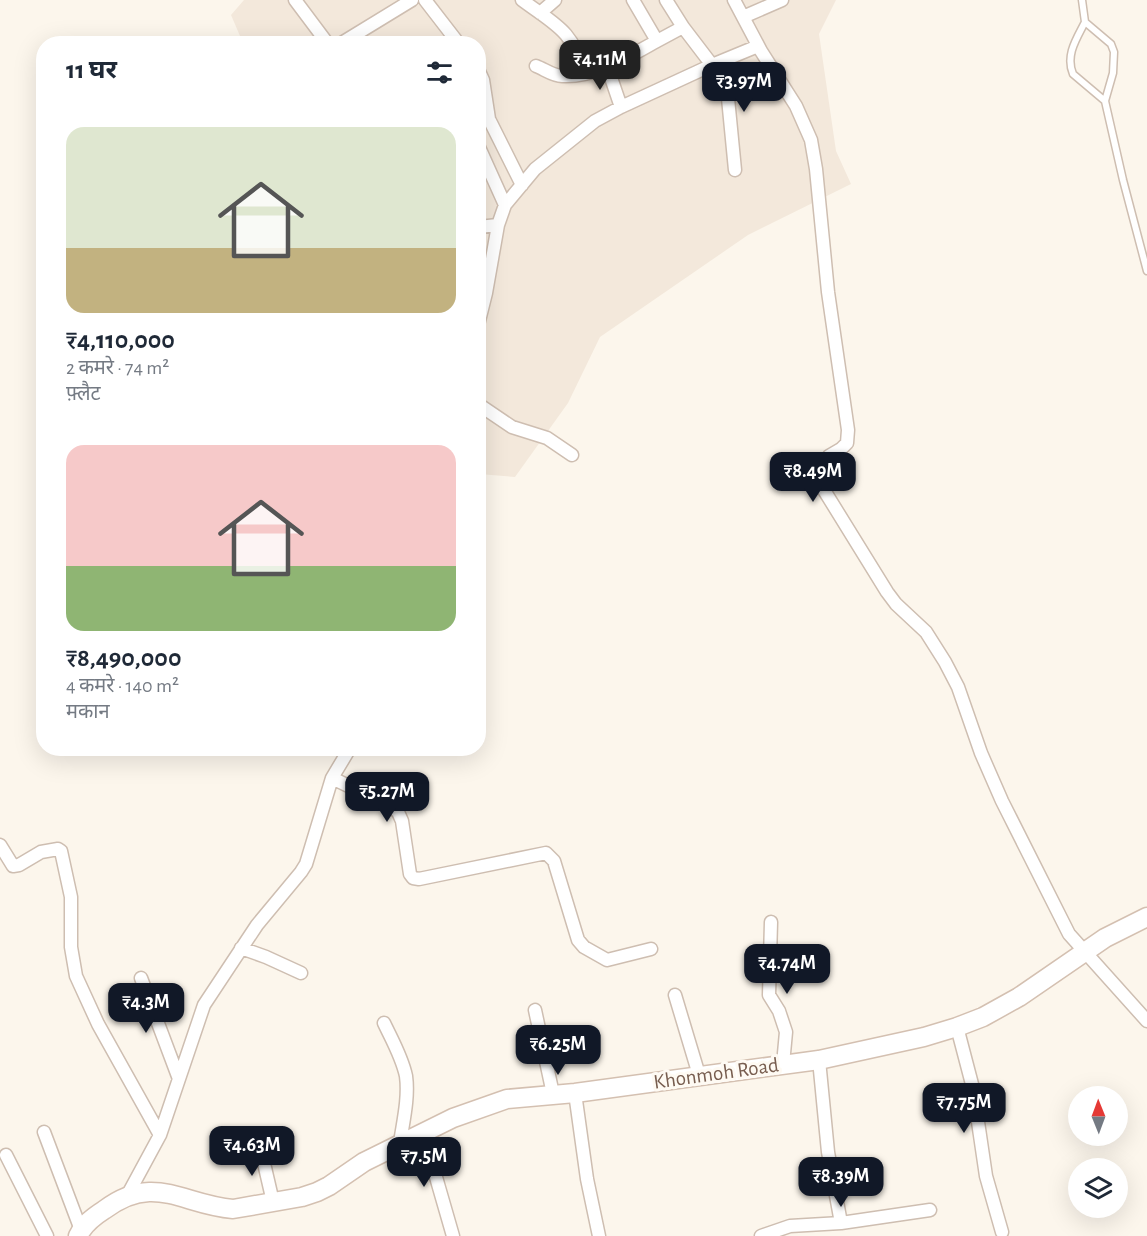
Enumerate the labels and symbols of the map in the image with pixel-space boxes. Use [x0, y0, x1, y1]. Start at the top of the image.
pin: ₹4.11M [551, 40, 649, 91]
pin: ₹3.97M [695, 62, 793, 113]
pin: ₹8.49M [764, 452, 862, 503]
pin: ₹5.27M [338, 772, 436, 823]
pin: ₹4.74M [738, 944, 836, 995]
pin: ₹4.3M [104, 983, 188, 1034]
pin: ₹6.25M [509, 1025, 607, 1076]
street label: Khonmoh Road [652, 1054, 780, 1093]
pin: ₹7.75M [915, 1083, 1013, 1134]
north arrow [1068, 1086, 1128, 1146]
pin: ₹4.63M [203, 1126, 301, 1177]
pin: ₹7.5M [382, 1137, 466, 1188]
pin: ₹8.39M [792, 1157, 890, 1208]

